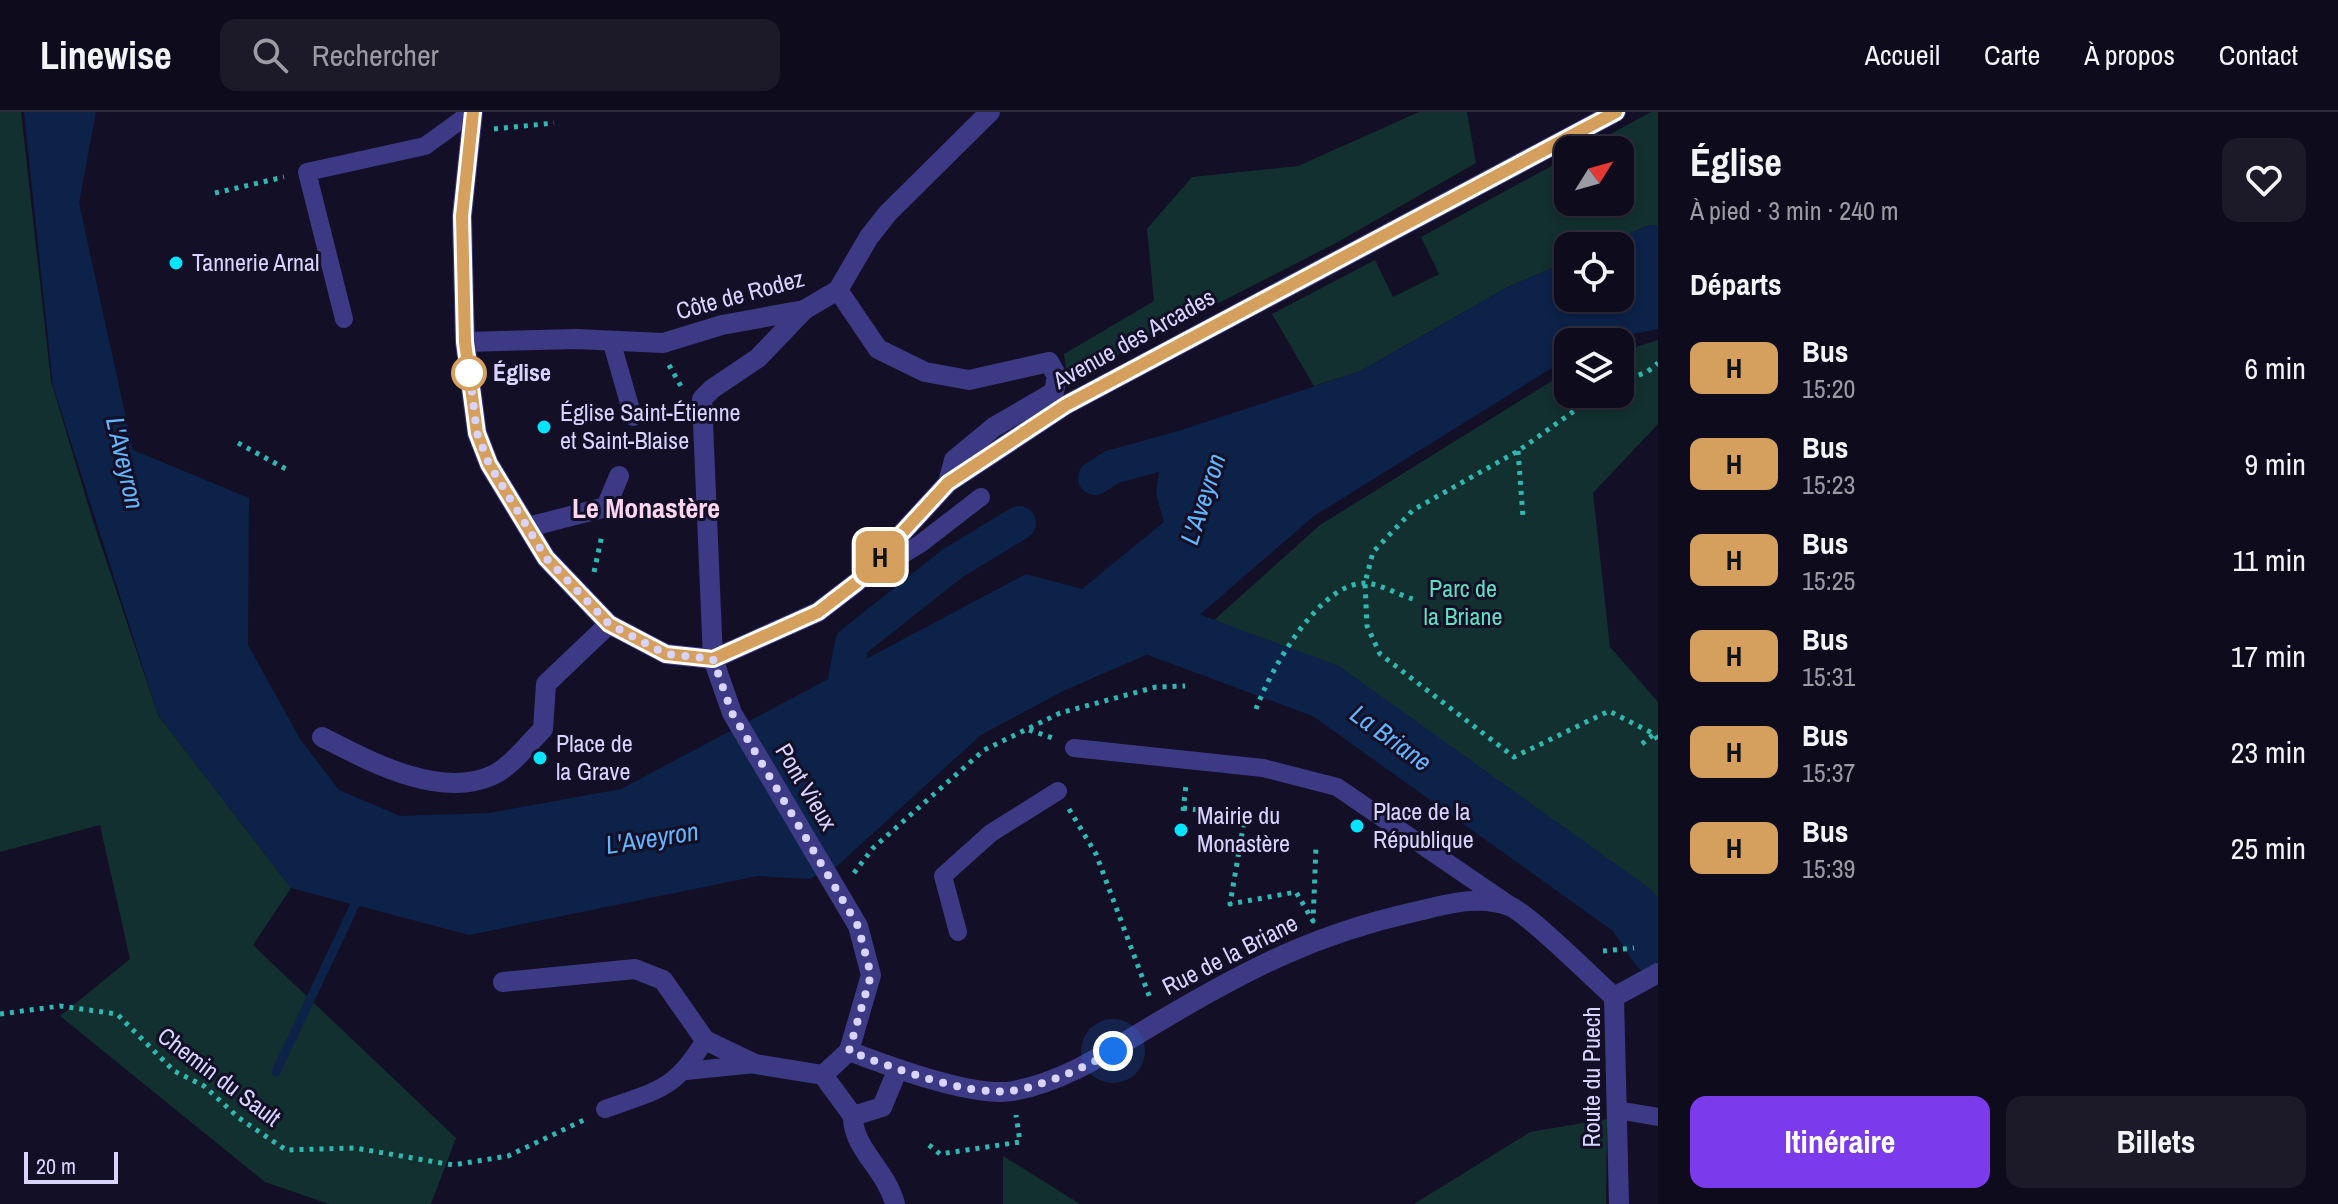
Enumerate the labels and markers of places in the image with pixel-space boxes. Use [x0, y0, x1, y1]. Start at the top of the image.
place label: Tannerie Arnal [192, 246, 319, 278]
marker: Tannerie Arnal [167, 254, 185, 272]
marker: Église [452, 356, 486, 390]
place label: Église [493, 356, 551, 388]
place label: Église Saint-Étienne et Saint-Blaise [560, 396, 741, 456]
marker: Église Saint-Étienne et Saint-Blaise [535, 418, 553, 436]
place label: Place de la Grave [556, 727, 633, 787]
marker: Place de la Grave [531, 749, 549, 767]
place label: Place de la République [1373, 795, 1474, 855]
place label: Mairie du Monastère [1197, 799, 1290, 859]
marker: Place de la République [1348, 817, 1366, 835]
marker: Mairie du Monastère [1172, 821, 1190, 839]

